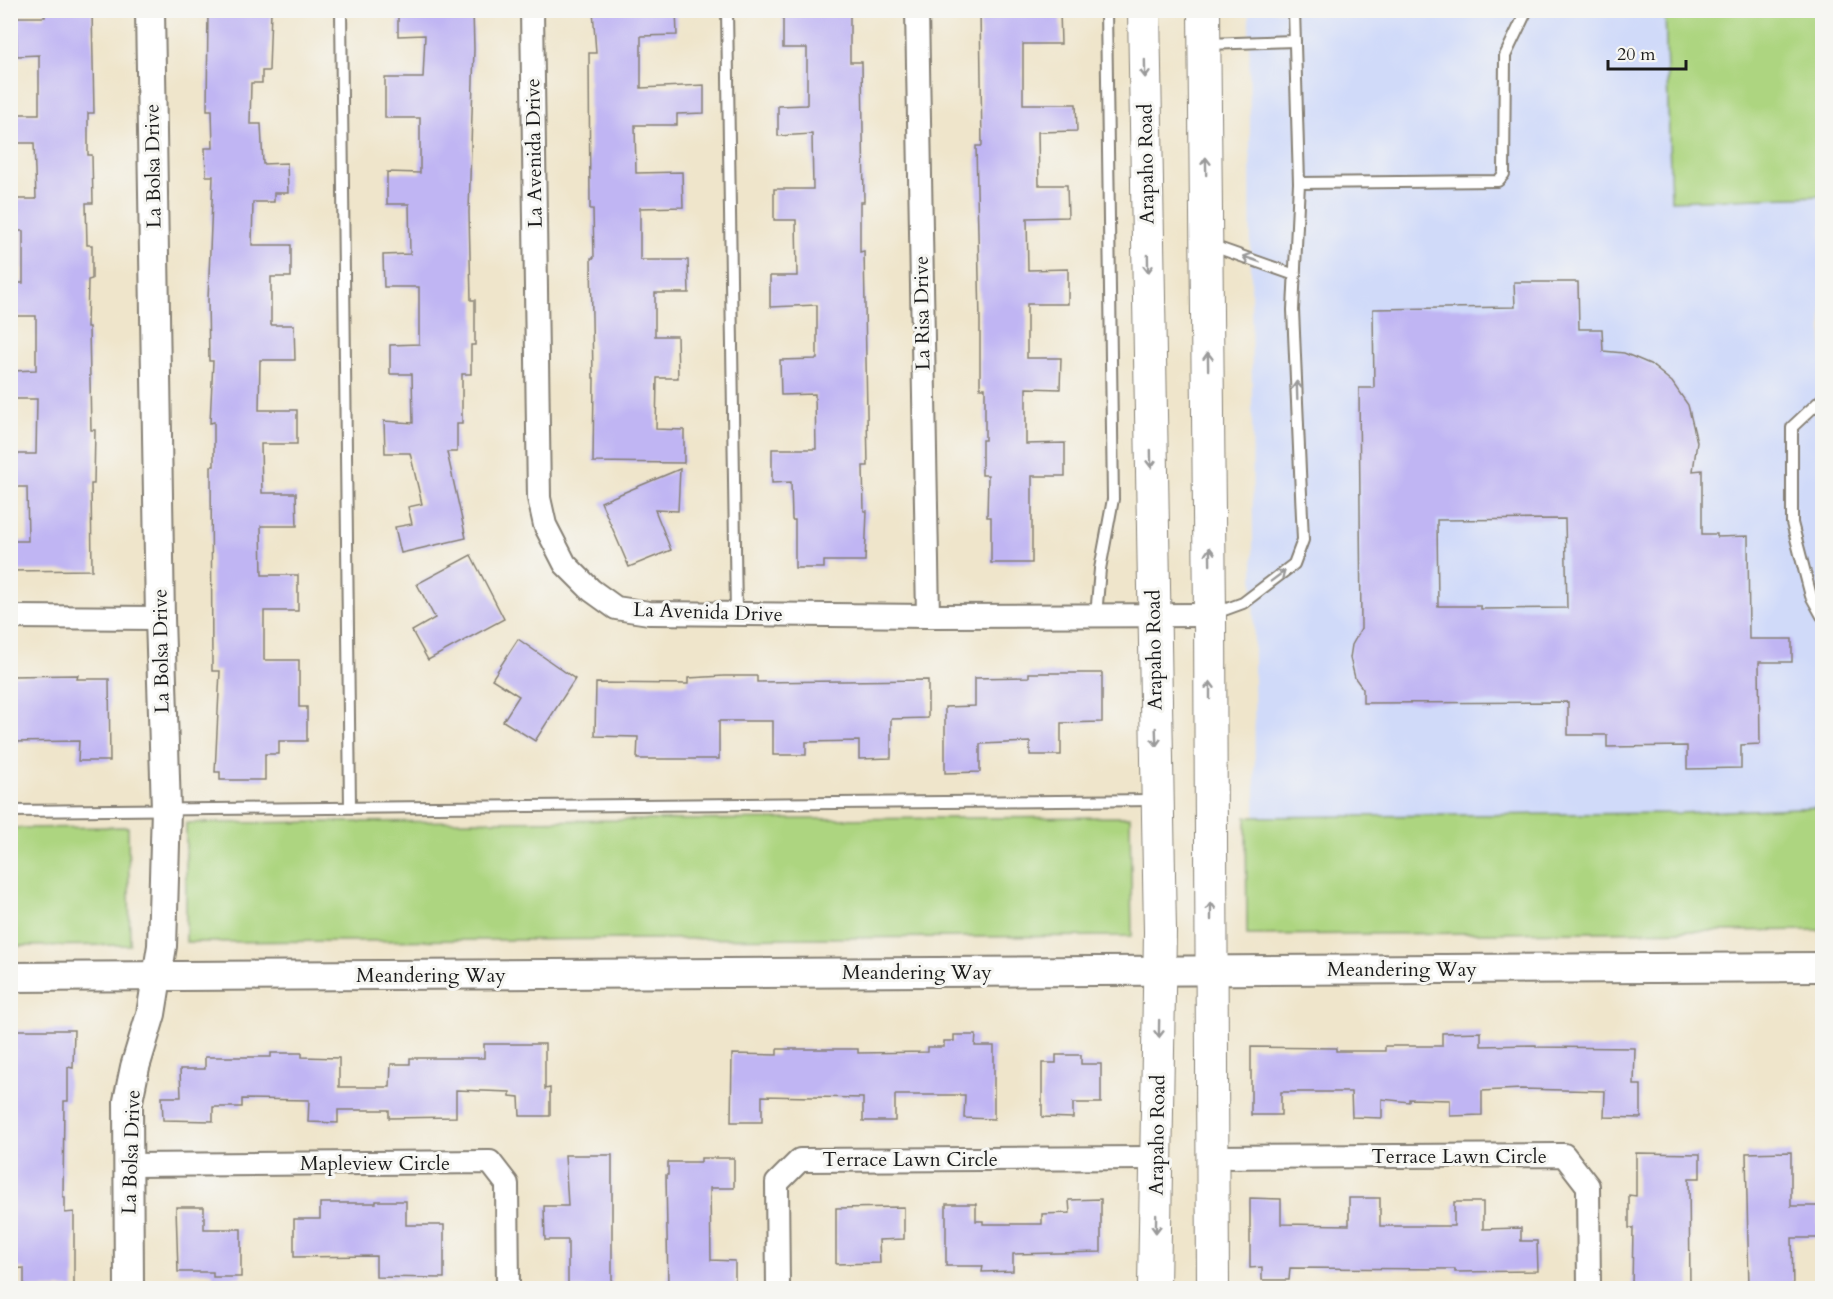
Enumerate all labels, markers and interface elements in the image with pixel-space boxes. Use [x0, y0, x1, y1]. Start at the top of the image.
scale bar [1608, 33, 1686, 71]
text: 20 m [1617, 42, 1656, 67]
one-way arrow [1139, 58, 1151, 78]
street label: La Avenida Drive [519, 78, 549, 228]
street label: La Bolsa Drive [138, 103, 168, 229]
street label: Arapaho Road [1131, 103, 1161, 225]
one-way arrow [1200, 157, 1212, 177]
one-way arrow [1142, 253, 1154, 273]
one-way arrow [1242, 253, 1261, 264]
street label: La Risa Drive [908, 255, 936, 371]
one-way arrow [1202, 352, 1214, 372]
one-way arrow [1291, 381, 1302, 401]
one-way arrow [1145, 448, 1157, 468]
one-way arrow [1204, 547, 1216, 567]
one-way arrow [1270, 569, 1286, 582]
street label: La Bolsa Drive [146, 588, 176, 714]
street label: Arapaho Road [1139, 589, 1169, 711]
street label: La Avenida Drive [633, 596, 783, 628]
one-way arrow [1204, 681, 1216, 701]
one-way arrow [1150, 727, 1162, 747]
one-way arrow [1205, 902, 1217, 922]
street label: Meandering Way [1327, 956, 1477, 983]
street label: Meandering Way [842, 959, 992, 986]
street label: Meandering Way [356, 962, 506, 989]
one-way arrow [1153, 1018, 1165, 1038]
street label: Arapaho Road [1142, 1074, 1172, 1196]
street label: La Bolsa Drive [115, 1089, 147, 1215]
street label: Terrace Lawn Circle [1371, 1143, 1547, 1170]
street label: Terrace Lawn Circle [822, 1146, 998, 1173]
street label: Mapleview Circle [300, 1150, 450, 1177]
one-way arrow [1150, 1213, 1161, 1233]

